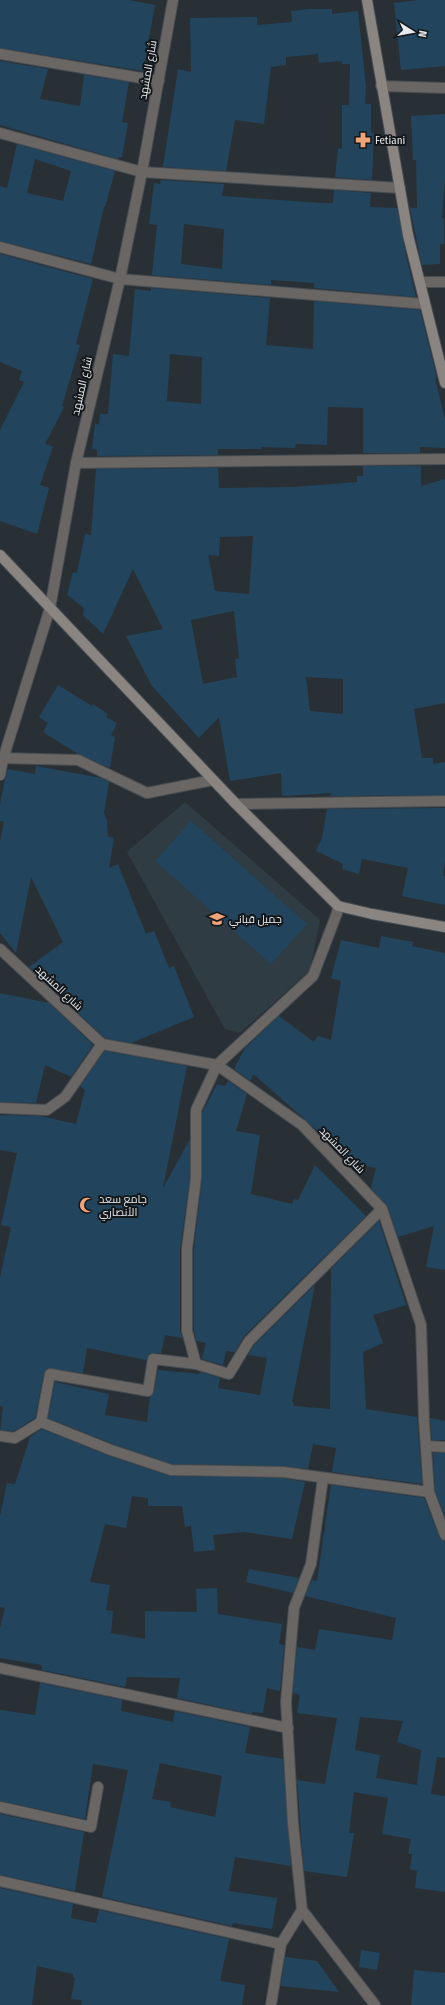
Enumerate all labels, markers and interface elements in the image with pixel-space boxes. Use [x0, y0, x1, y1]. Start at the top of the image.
north arrow [393, 12, 433, 52]
text: N [415, 29, 429, 38]
street label: شارع المشهد [136, 39, 161, 101]
pharmacy icon: Fetiani [354, 131, 372, 149]
place label: Fetiani [375, 134, 405, 147]
street label: شارع المشهد [69, 355, 96, 417]
school or university icon: جميل قباني [208, 910, 226, 928]
place label: جميل قباني [229, 913, 282, 928]
street label: شارع المشهد [32, 963, 85, 1014]
street label: شارع المشهد [316, 1124, 367, 1177]
place label: جامع سعد الأنصاري [99, 1193, 147, 1221]
mosque icon: جامع سعد الأنصاري [78, 1196, 96, 1214]

